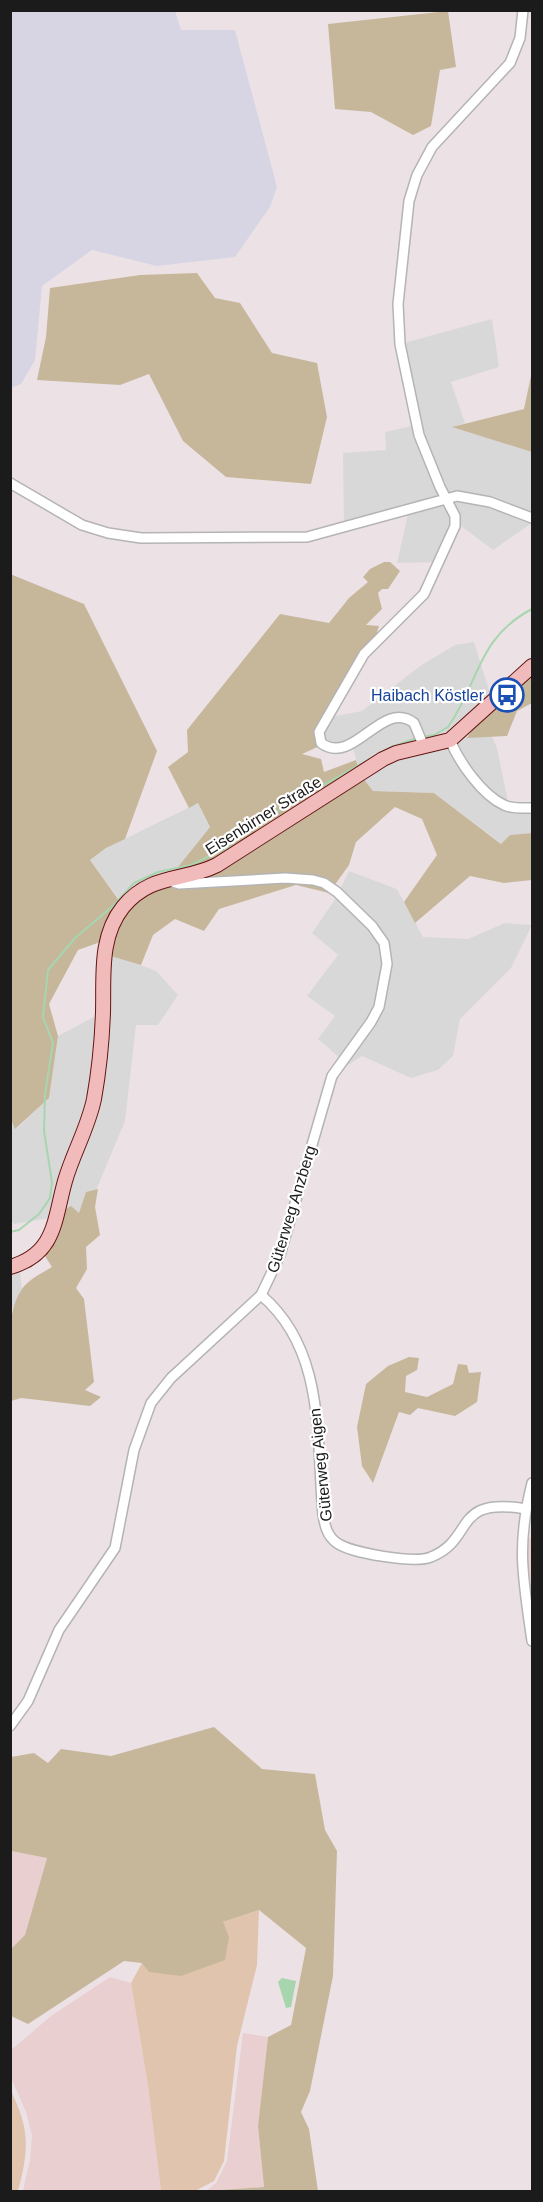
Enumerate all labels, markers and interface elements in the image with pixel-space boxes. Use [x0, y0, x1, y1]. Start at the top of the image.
bus stop icon: Haibach Köstler [489, 677, 525, 713]
place label: Haibach Köstler [371, 687, 485, 704]
street label: Eisenbirner Straße [202, 773, 324, 858]
street label: Güterweg Anzberg [264, 1143, 319, 1275]
street label: Güterweg Aigen [306, 1407, 335, 1522]

